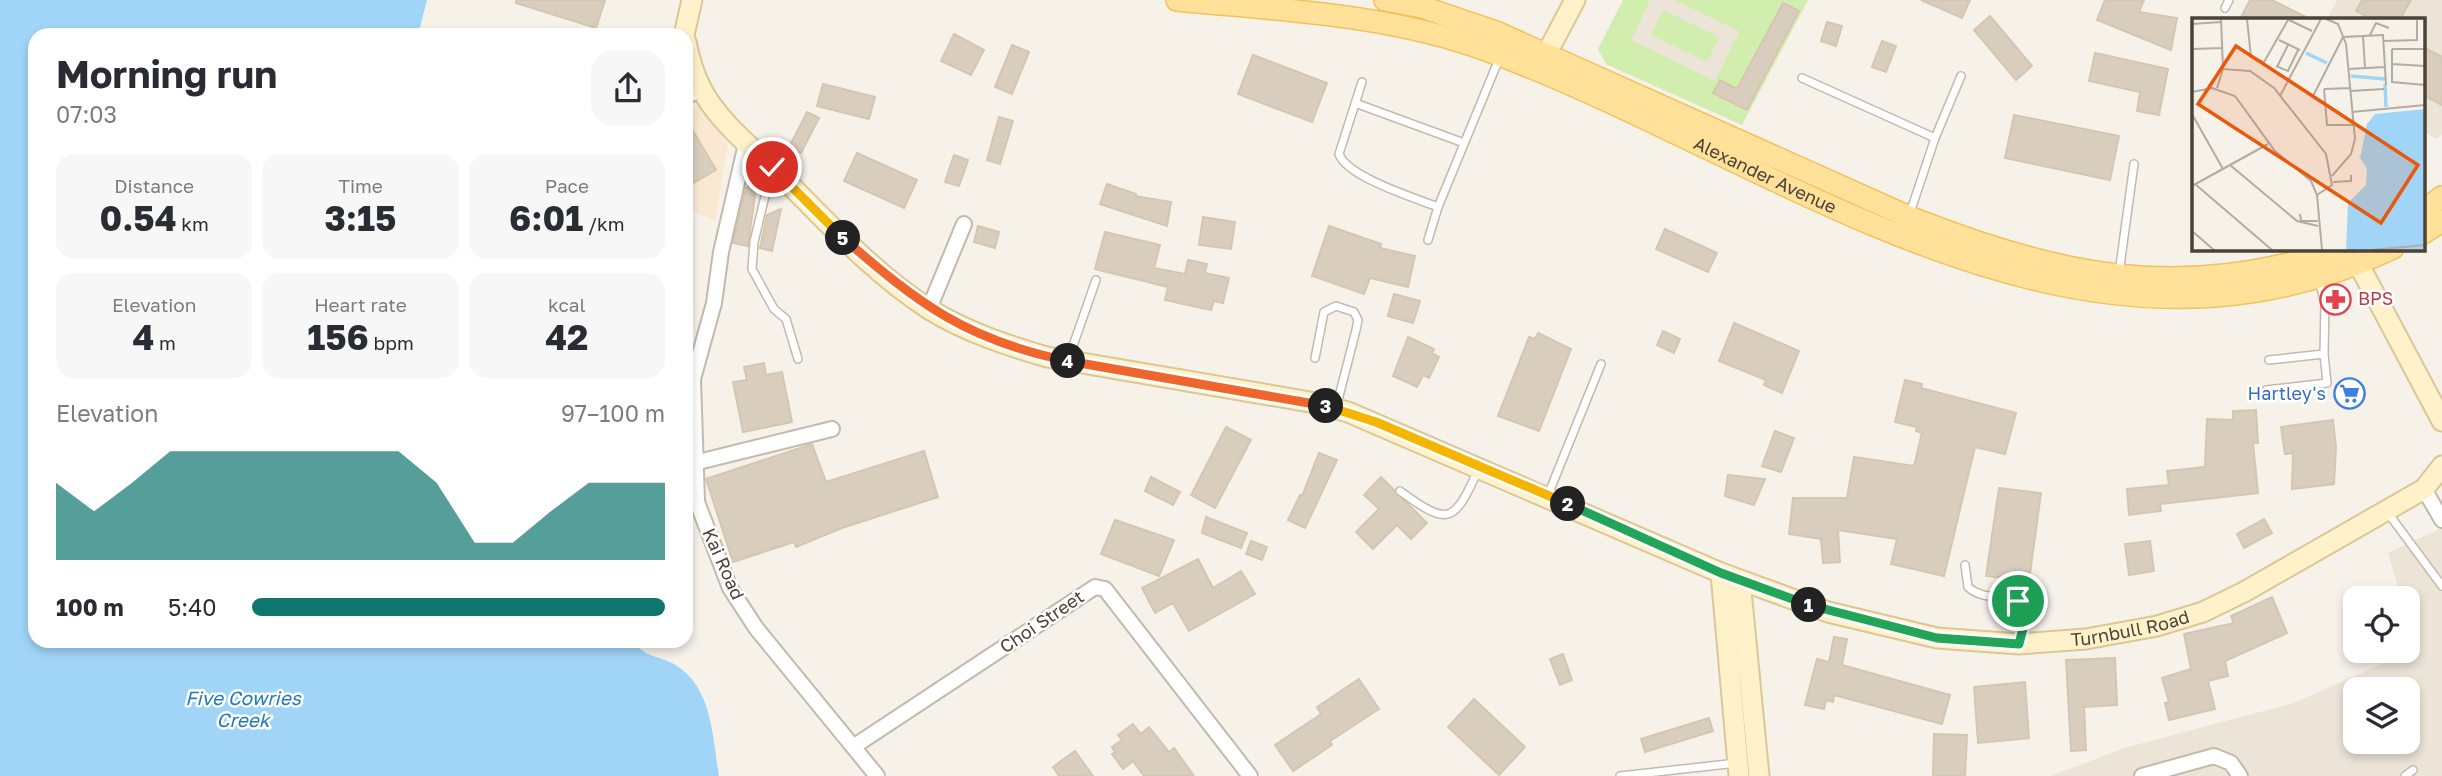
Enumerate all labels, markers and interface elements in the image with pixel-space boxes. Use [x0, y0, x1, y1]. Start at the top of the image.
inset map [2192, 18, 2424, 250]
text: Morning run [56, 51, 277, 96]
button: share [591, 51, 665, 125]
text: 07:03 [56, 100, 117, 128]
street label: Alexander Avenue [1691, 132, 1840, 218]
pin [742, 137, 802, 197]
icon: check [753, 148, 791, 186]
text: Distance [114, 174, 194, 197]
text: Time [338, 174, 383, 197]
text: Pace [545, 174, 589, 197]
text: 0.54 [99, 197, 177, 239]
text: 3:15 [325, 197, 396, 239]
text: 6:01 [509, 197, 583, 239]
text: km [177, 212, 209, 235]
text: /km [583, 212, 625, 235]
pin: 5 [826, 220, 860, 256]
text: 5 [837, 226, 848, 249]
pharmacy icon: BPS [2318, 282, 2352, 316]
place label: BPS [2358, 287, 2393, 309]
text: Elevation [112, 293, 196, 316]
text: Heart rate [314, 293, 407, 316]
text: kcal [548, 293, 586, 316]
text: 4 [132, 316, 154, 358]
text: 156 [307, 316, 369, 358]
text: 42 [545, 316, 588, 358]
text: m [154, 331, 176, 354]
text: bpm [369, 331, 414, 354]
pin: 4 [1050, 344, 1086, 378]
text: 4 [1062, 349, 1073, 372]
supermarket icon: Hartley's [2332, 377, 2366, 411]
place label: Hartley's [2248, 382, 2326, 404]
pin: 3 [1308, 388, 1344, 424]
text: 3 [1320, 394, 1331, 417]
text: Elevation [56, 399, 158, 427]
text: 97–100 m [561, 399, 665, 427]
pin: 2 [1550, 486, 1586, 522]
text: 2 [1562, 492, 1573, 515]
street label: Kai Road [698, 524, 749, 603]
pin [1988, 571, 2048, 631]
icon: arrive [1999, 582, 2037, 620]
street label: Choi Street [995, 585, 1088, 657]
map controls [2343, 586, 2420, 754]
button: locate [2343, 586, 2420, 663]
pin: 1 [1792, 588, 1826, 622]
text: 100 m [56, 593, 124, 621]
text: 5:40 [168, 593, 217, 621]
text: 1 [1804, 593, 1813, 616]
street label: Turnbull Road [2070, 605, 2192, 650]
button: layers [2343, 677, 2420, 754]
water label: Five Cowries Creek [185, 686, 302, 731]

